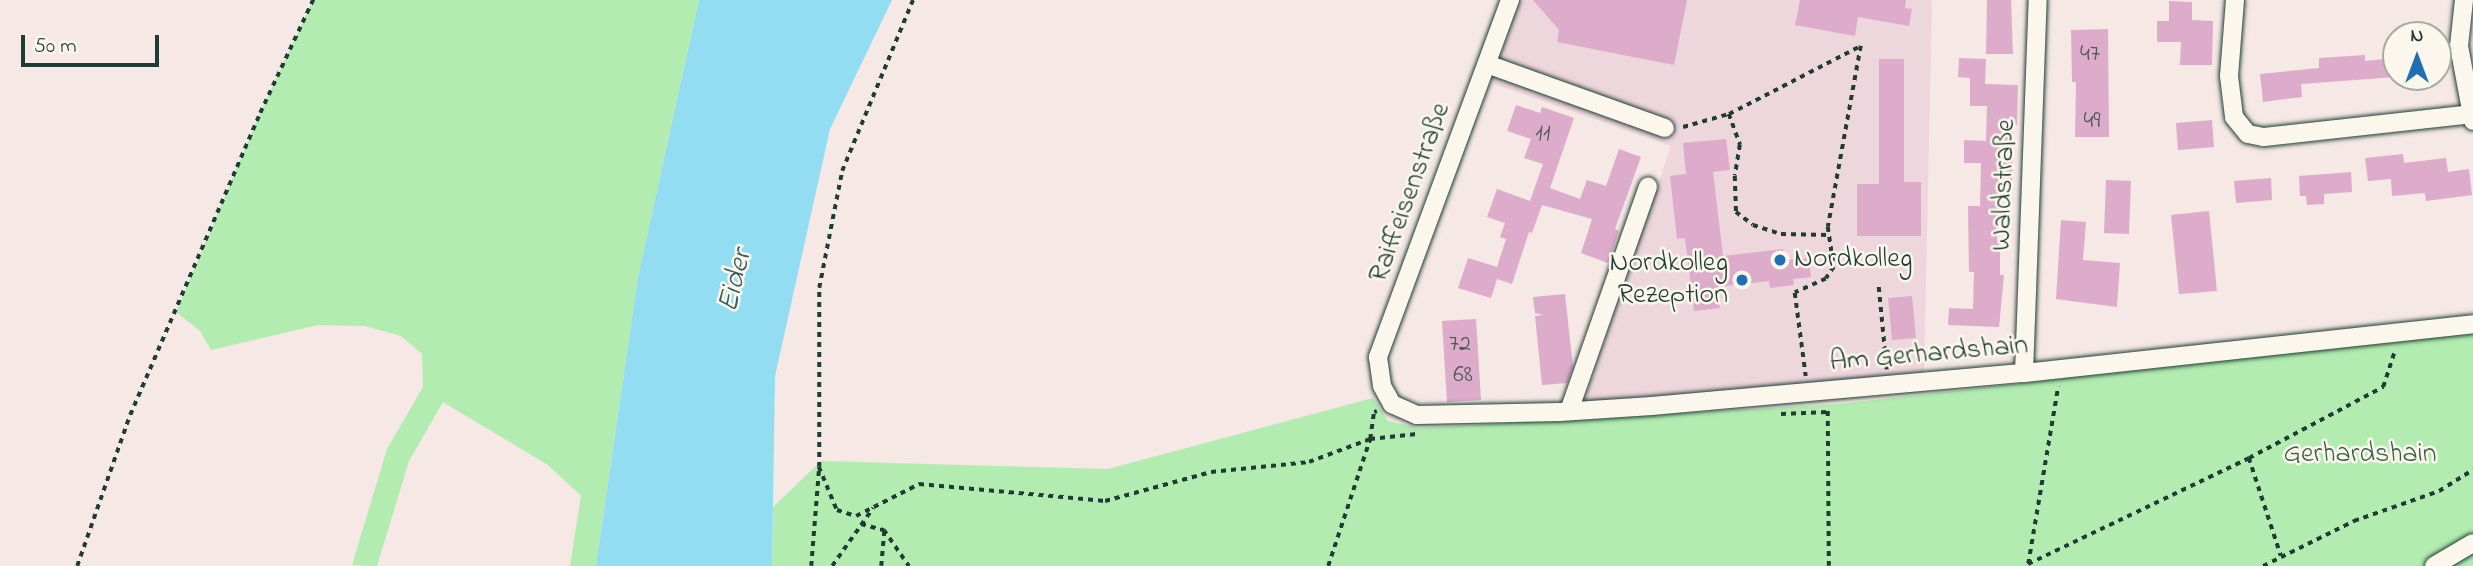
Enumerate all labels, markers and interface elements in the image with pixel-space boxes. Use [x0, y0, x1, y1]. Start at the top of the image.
scale bar [24, 21, 163, 65]
north arrow [2382, 21, 2452, 91]
text: N [2411, 23, 2423, 50]
text: 50 m [34, 32, 77, 62]
house number: 47 [2080, 41, 2100, 69]
street label: Raiffeisenstraße [1363, 99, 1459, 287]
house number: 49 [2083, 108, 2101, 136]
street label: Waldstraße [1986, 118, 2024, 252]
house number: 11 [1535, 121, 1551, 149]
place label: Nordkolleg [1794, 243, 1912, 277]
water label: Eider [711, 246, 761, 316]
place label: Nordkolleg Rezeption [1610, 247, 1728, 313]
marker: Nordkolleg [1772, 252, 1788, 268]
marker: Nordkolleg Rezeption [1734, 272, 1750, 288]
street label: Am Gerhardshain [1828, 330, 2030, 380]
house number: 72 [1449, 331, 1471, 359]
house number: 68 [1453, 362, 1473, 390]
park label: Gerhardshain [2283, 438, 2437, 472]

